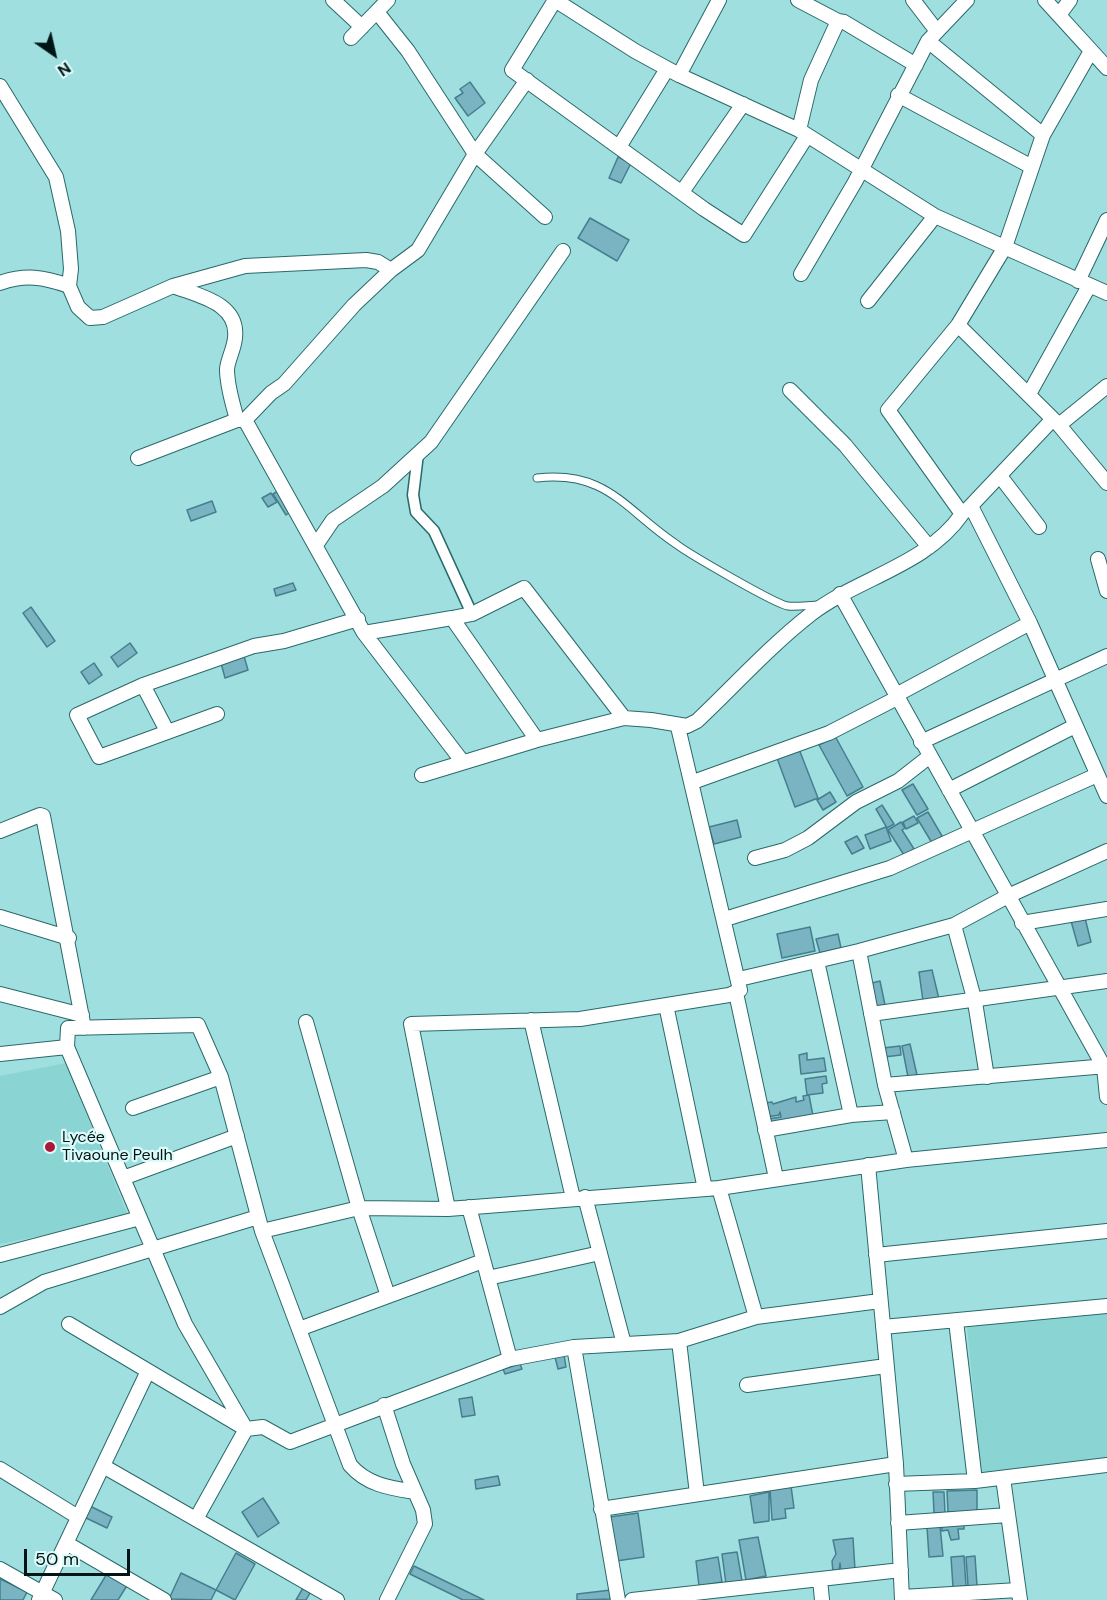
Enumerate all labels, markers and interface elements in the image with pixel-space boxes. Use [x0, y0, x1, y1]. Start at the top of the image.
north arrow [24, 24, 84, 84]
text: N [54, 57, 75, 81]
place label: Lycée Tivaoune Peulh [62, 1128, 173, 1166]
marker: Lycée Tivaoune Peulh [43, 1140, 57, 1154]
scale bar [27, 1537, 134, 1575]
text: 50 m [35, 1547, 79, 1571]

